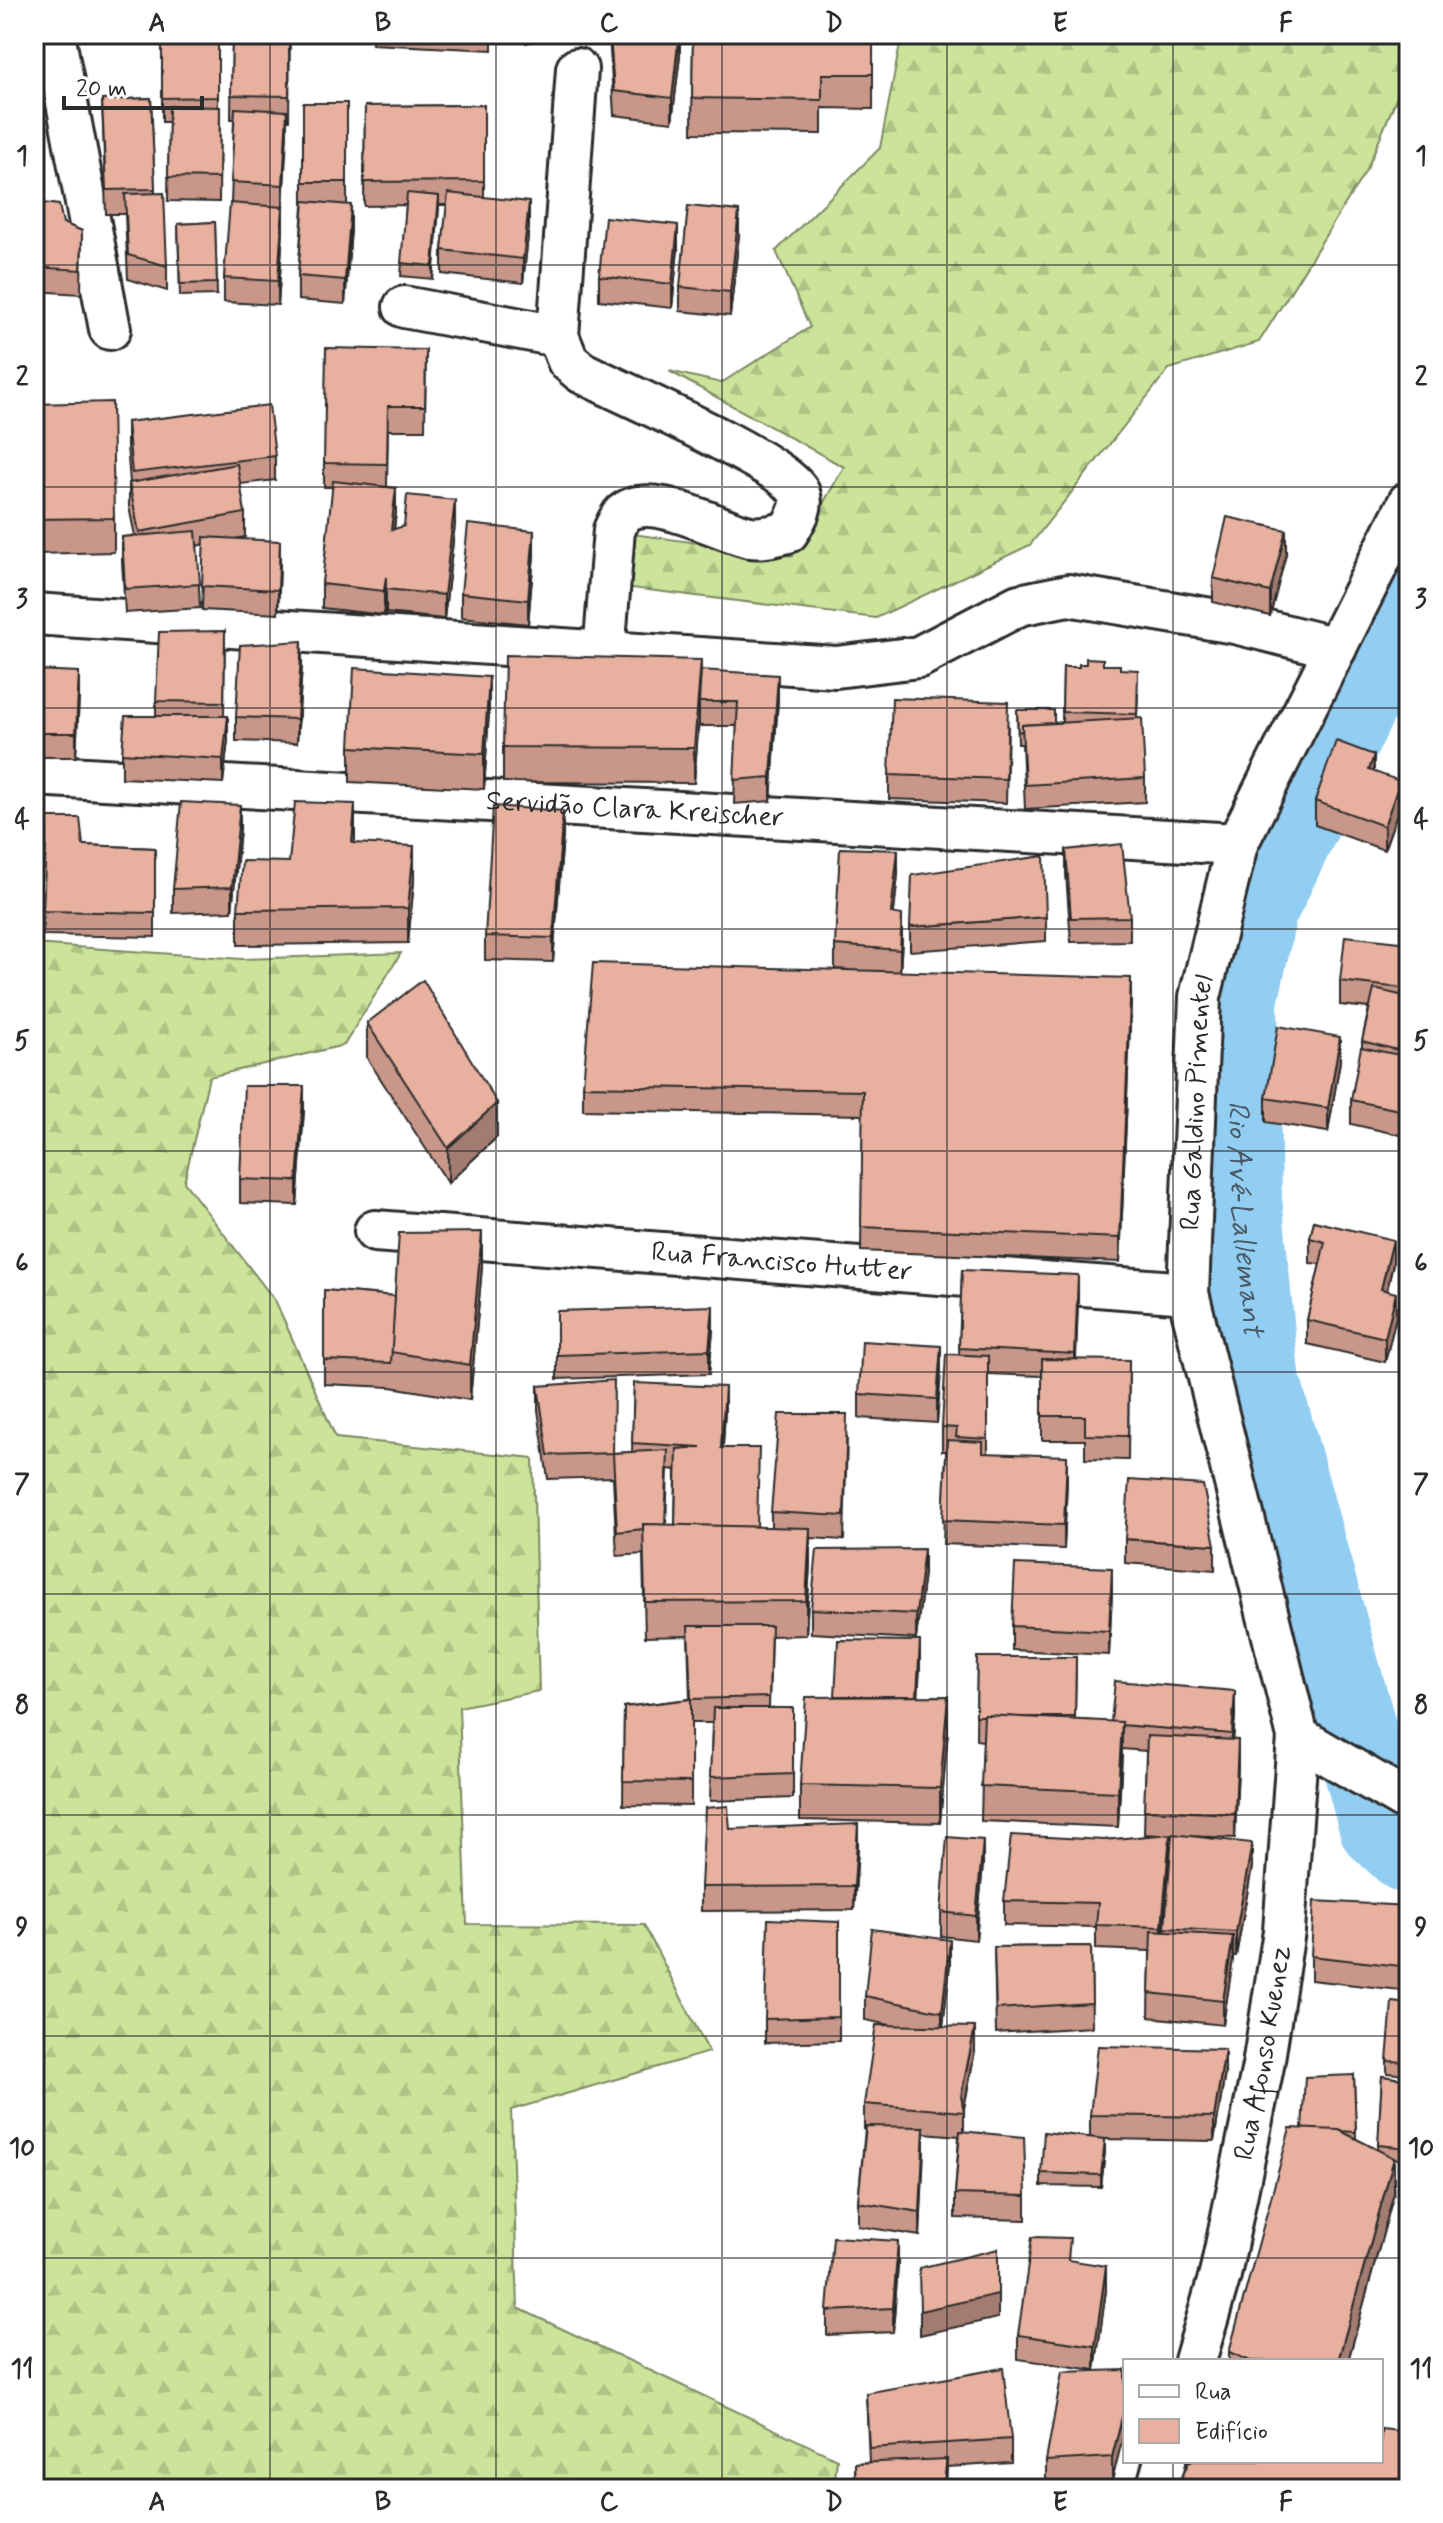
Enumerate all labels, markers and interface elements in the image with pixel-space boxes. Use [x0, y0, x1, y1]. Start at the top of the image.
text: A [148, 7, 166, 41]
text: B [375, 7, 391, 41]
text: C [600, 7, 619, 41]
text: D [825, 7, 843, 41]
text: E [1052, 7, 1068, 41]
text: F [1279, 7, 1293, 41]
scale bar [64, 60, 202, 110]
text: 20 m [76, 74, 127, 105]
text: 1 [16, 140, 28, 174]
text: 1 [1415, 140, 1427, 174]
text: 2 [16, 361, 29, 395]
text: 2 [1415, 361, 1428, 395]
text: 3 [16, 583, 28, 617]
text: 3 [1415, 583, 1427, 617]
street label: Servidão Clara Kreischer [485, 782, 785, 836]
text: 4 [14, 804, 30, 838]
text: 4 [1413, 804, 1429, 838]
street label: Rua Galdino Pimentel [1172, 971, 1223, 1231]
text: 5 [14, 1025, 30, 1059]
text: 5 [1413, 1025, 1429, 1059]
water label: Rio Avé‐Lallemant [1219, 1101, 1273, 1342]
street label: Rua Francisco Hutter [650, 1234, 914, 1290]
text: 6 [15, 1247, 29, 1281]
text: 6 [1414, 1247, 1428, 1281]
text: 7 [14, 1468, 30, 1502]
text: 7 [1413, 1468, 1429, 1502]
text: 8 [15, 1689, 29, 1723]
text: 8 [1414, 1689, 1428, 1723]
text: 9 [16, 1911, 29, 1945]
text: 9 [1415, 1911, 1428, 1945]
street label: Rua Afonso Kuenez [1226, 1943, 1300, 2164]
text: 10 [9, 2132, 35, 2166]
text: 10 [1408, 2132, 1434, 2166]
text: 11 [11, 2353, 33, 2387]
text: 11 [1410, 2353, 1432, 2387]
legend [1123, 2359, 1383, 2463]
text: Rua [1195, 2377, 1232, 2408]
text: Edifício [1195, 2417, 1268, 2448]
text: A [148, 2486, 166, 2520]
text: B [375, 2486, 391, 2520]
text: C [600, 2486, 619, 2520]
text: D [825, 2486, 843, 2520]
text: E [1052, 2486, 1068, 2520]
text: F [1279, 2486, 1293, 2520]

